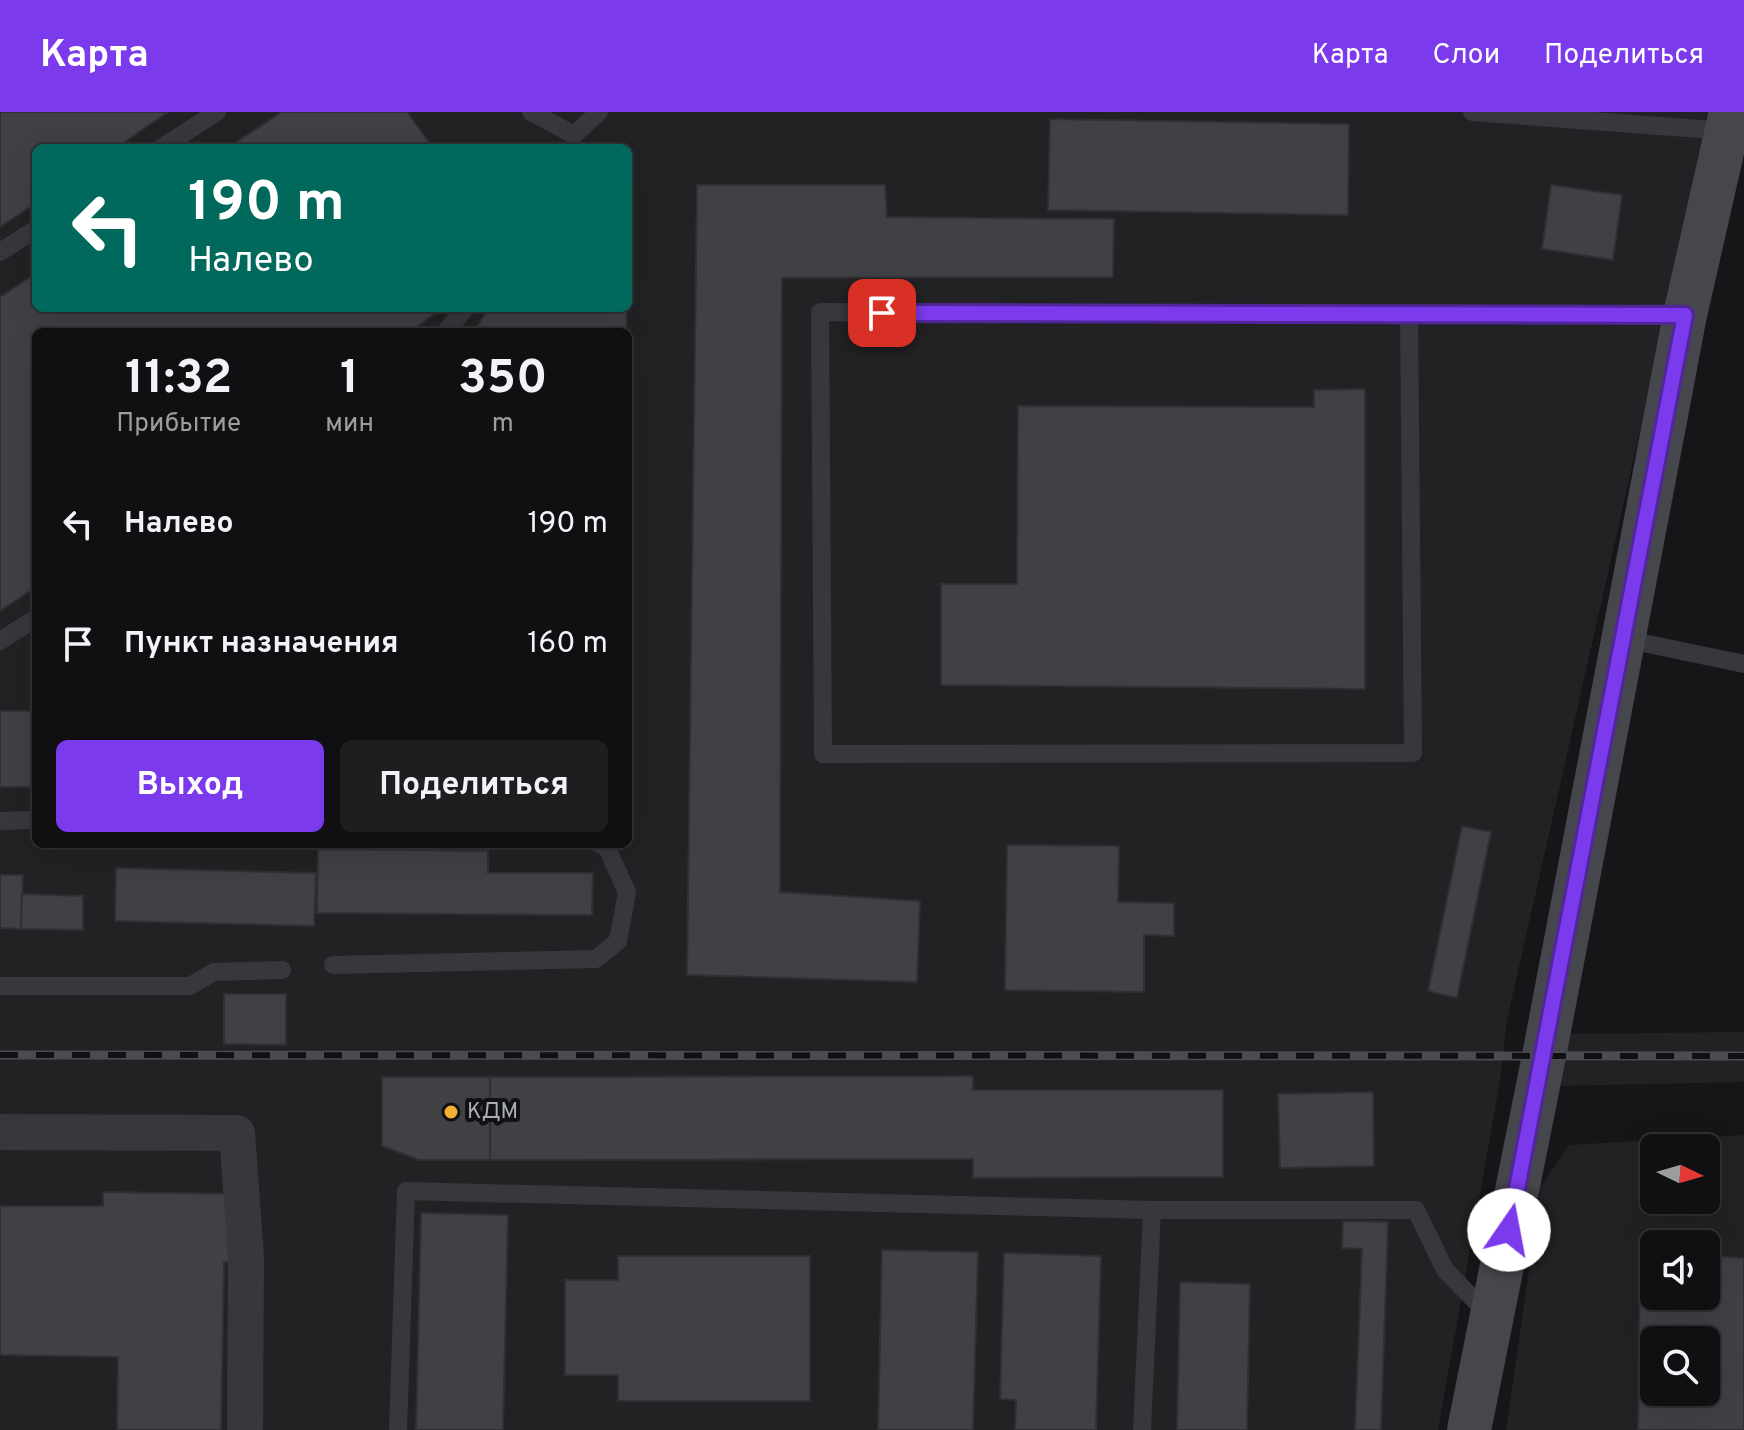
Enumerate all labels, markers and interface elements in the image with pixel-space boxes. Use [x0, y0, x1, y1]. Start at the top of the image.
text: Карта [40, 32, 149, 81]
text: Карта [1312, 38, 1388, 74]
text: Слои [1432, 38, 1500, 74]
text: Поделиться [1544, 38, 1704, 74]
text: 190 m [188, 170, 345, 240]
icon: left [56, 176, 160, 280]
text: Налево [188, 239, 314, 285]
pin [848, 279, 916, 347]
icon: arrive [860, 291, 904, 335]
text: 11:32 [125, 350, 232, 410]
text: 1 [340, 350, 359, 410]
text: 350 [458, 350, 548, 410]
text: Прибытие [116, 408, 241, 441]
text: мин [325, 408, 374, 441]
text: m [492, 408, 514, 441]
icon: left [56, 502, 100, 546]
text: Налево [124, 506, 233, 543]
text: 190 m [527, 506, 608, 543]
icon: arrive [56, 622, 100, 666]
text: Пункт назначения [124, 626, 398, 663]
text: 160 m [527, 626, 608, 663]
button: Выход [56, 740, 324, 832]
button: Поделиться [340, 740, 608, 832]
place label: КДМ [467, 1099, 518, 1126]
marker: КДМ [442, 1103, 460, 1121]
north arrow [1640, 1134, 1720, 1214]
map controls [1640, 1134, 1720, 1406]
position arrow [1467, 1188, 1551, 1272]
button: sound [1640, 1230, 1720, 1310]
button: search [1640, 1326, 1720, 1406]

